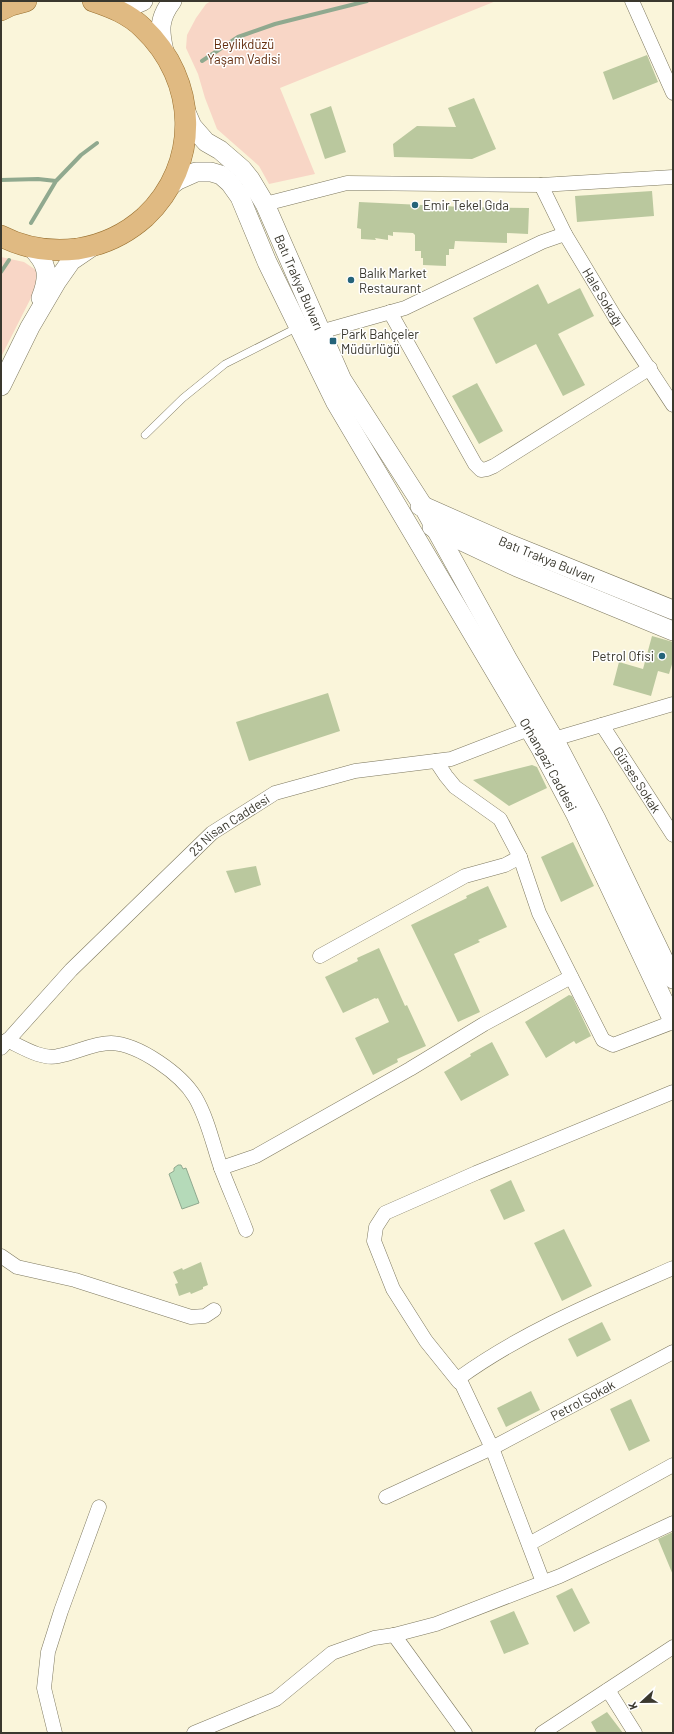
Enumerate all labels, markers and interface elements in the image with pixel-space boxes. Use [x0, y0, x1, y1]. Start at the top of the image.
park label: Beylikdüzü Yaşam Vadisi [207, 36, 281, 67]
place label: Emir Tekel Gıda [423, 197, 509, 213]
marker: Emir Tekel Gıda [410, 200, 420, 210]
street label: Batı Trakya Bulvarı [271, 232, 327, 332]
place label: Balık Market Restaurant [359, 265, 427, 296]
street label: Hale Sokağı [579, 265, 627, 329]
marker: Balık Market Restaurant [346, 275, 356, 285]
place label: Park Bahçeler Müdürlüğü [341, 326, 419, 357]
marker: Park Bahçeler Müdürlüğü [328, 336, 338, 346]
street label: Batı Trakya Bulvarı [496, 532, 598, 586]
place label: Petrol Ofisi [592, 648, 654, 664]
marker: Petrol Ofisi [657, 651, 667, 661]
street label: Orhangazi Caddesi [516, 715, 580, 814]
street label: Gürses Sokak [610, 743, 665, 816]
street label: 23 Nisan Caddesi [185, 791, 272, 859]
street label: Petrol Sokak [548, 1376, 618, 1424]
north arrow [622, 1682, 662, 1722]
text: K [625, 1700, 640, 1712]

